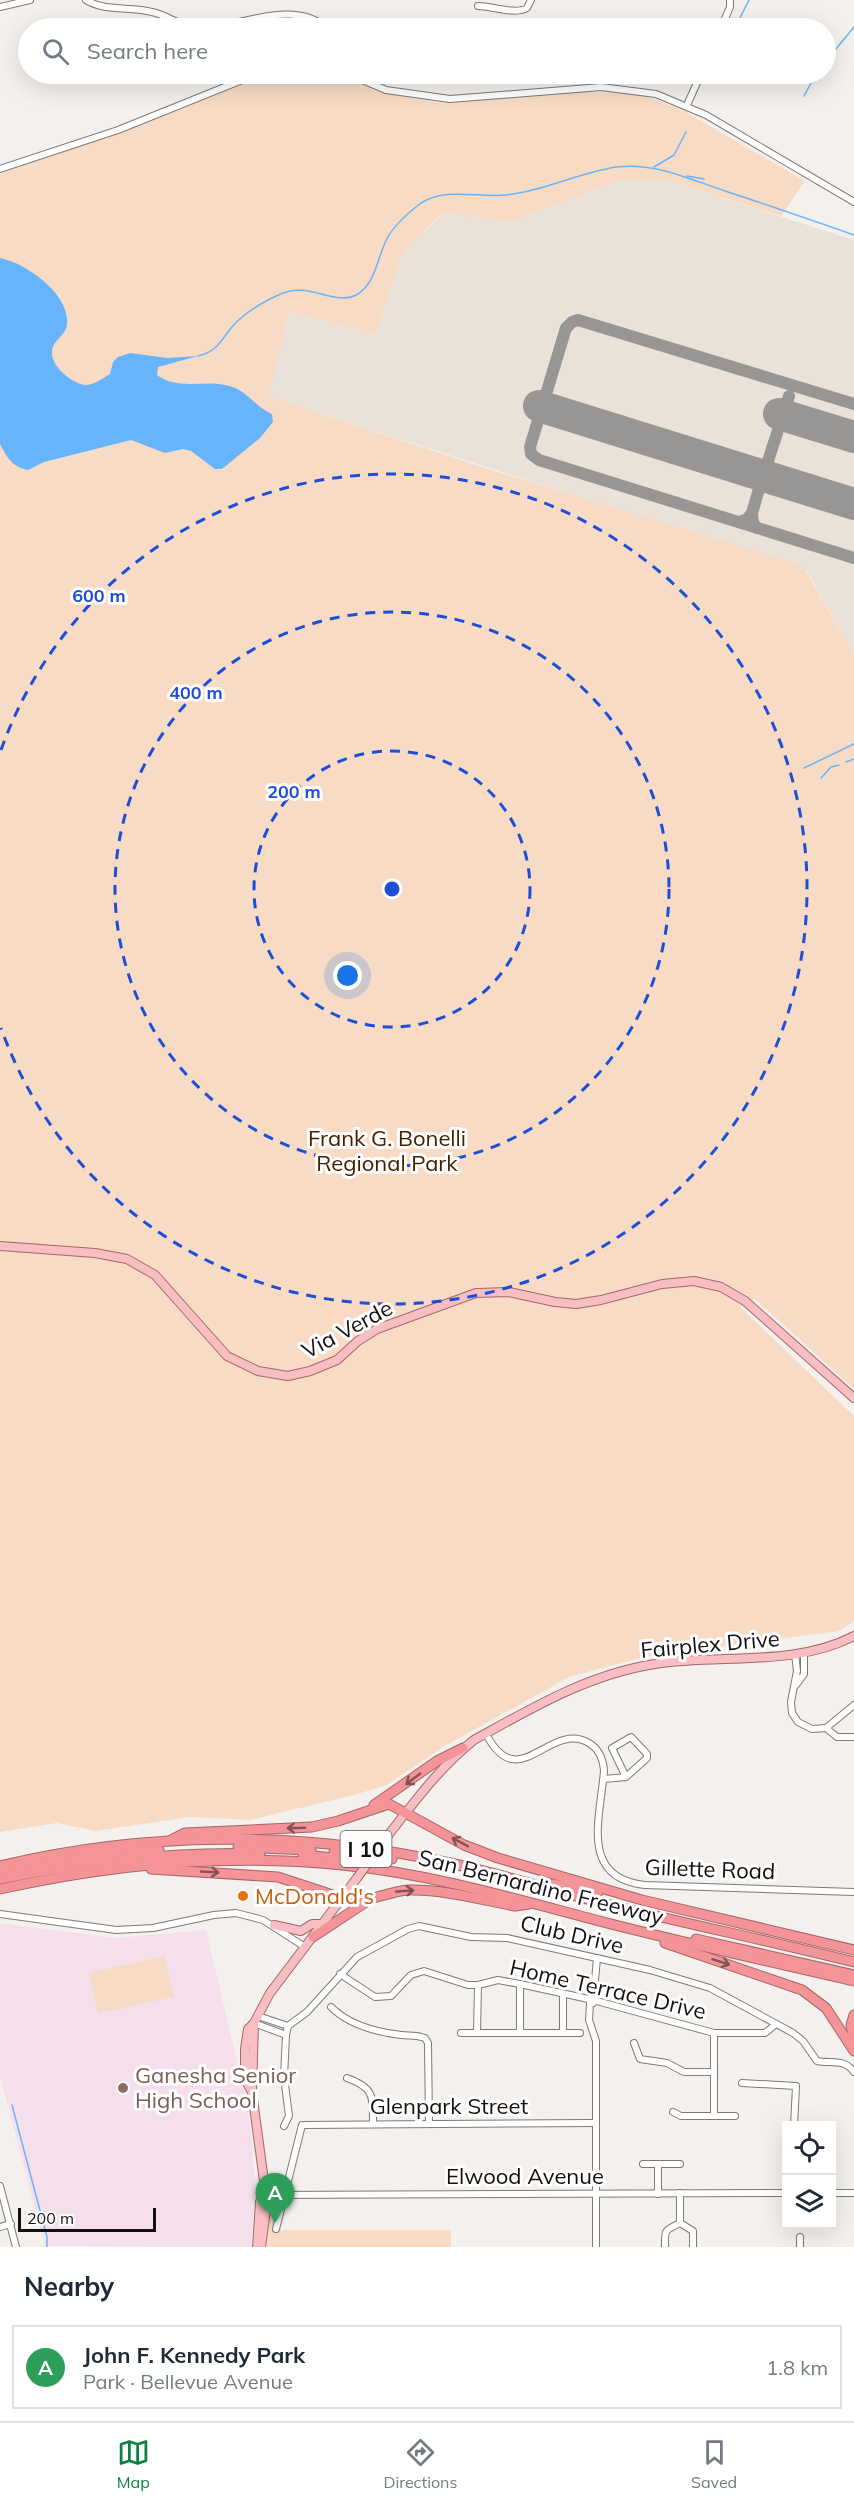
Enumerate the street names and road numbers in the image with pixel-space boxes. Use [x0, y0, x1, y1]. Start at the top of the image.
street label: Via Verde [297, 1293, 397, 1365]
street label: Fairplex Drive [639, 1624, 781, 1664]
road number: I 10 [340, 1831, 392, 1867]
street label: San Bernardino Freeway [416, 1843, 667, 1931]
street label: Gillette Road [644, 1853, 776, 1885]
street label: Club Drive [518, 1909, 626, 1959]
street label: Home Terrace Drive [507, 1953, 709, 2025]
street label: Glenpark Street [370, 2092, 529, 2120]
street label: Elwood Avenue [446, 2162, 604, 2190]

